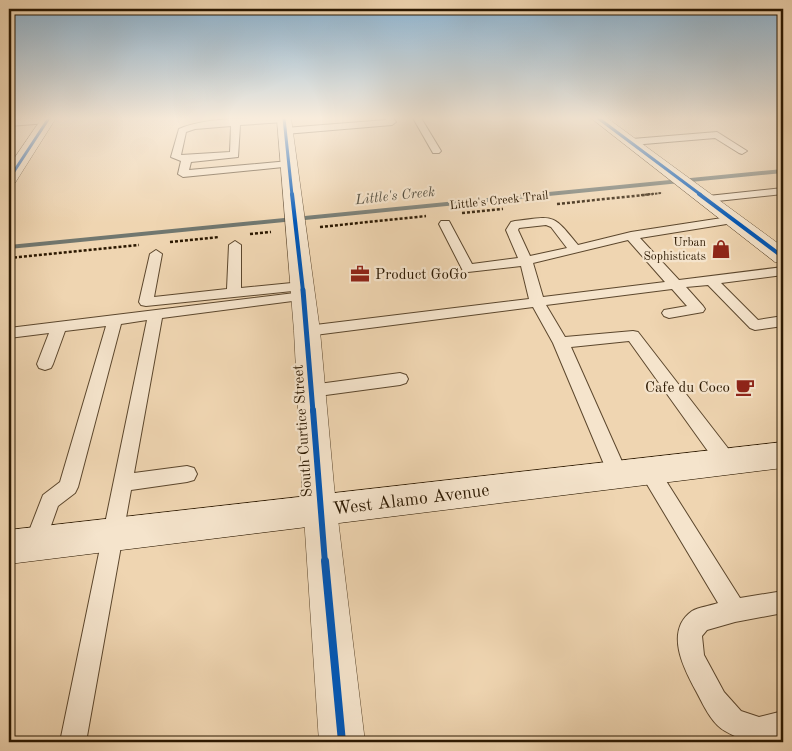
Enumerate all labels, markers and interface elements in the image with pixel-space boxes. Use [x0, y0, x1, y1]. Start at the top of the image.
water label: Little's Creek [354, 185, 436, 207]
street label: Little's Creek Trail [449, 190, 549, 212]
place label: Urban Sophisticats [643, 237, 707, 263]
shop icon: Urban Sophisticats [710, 238, 732, 260]
office icon: Product GoGo [349, 263, 371, 285]
place label: Product GoGo [375, 268, 467, 283]
street label: South Curtice Street [291, 364, 316, 498]
cafe icon: Cafe du Coco [734, 376, 756, 398]
place label: Cafe du Coco [645, 381, 730, 396]
street label: West Alamo Avenue [332, 481, 491, 519]

